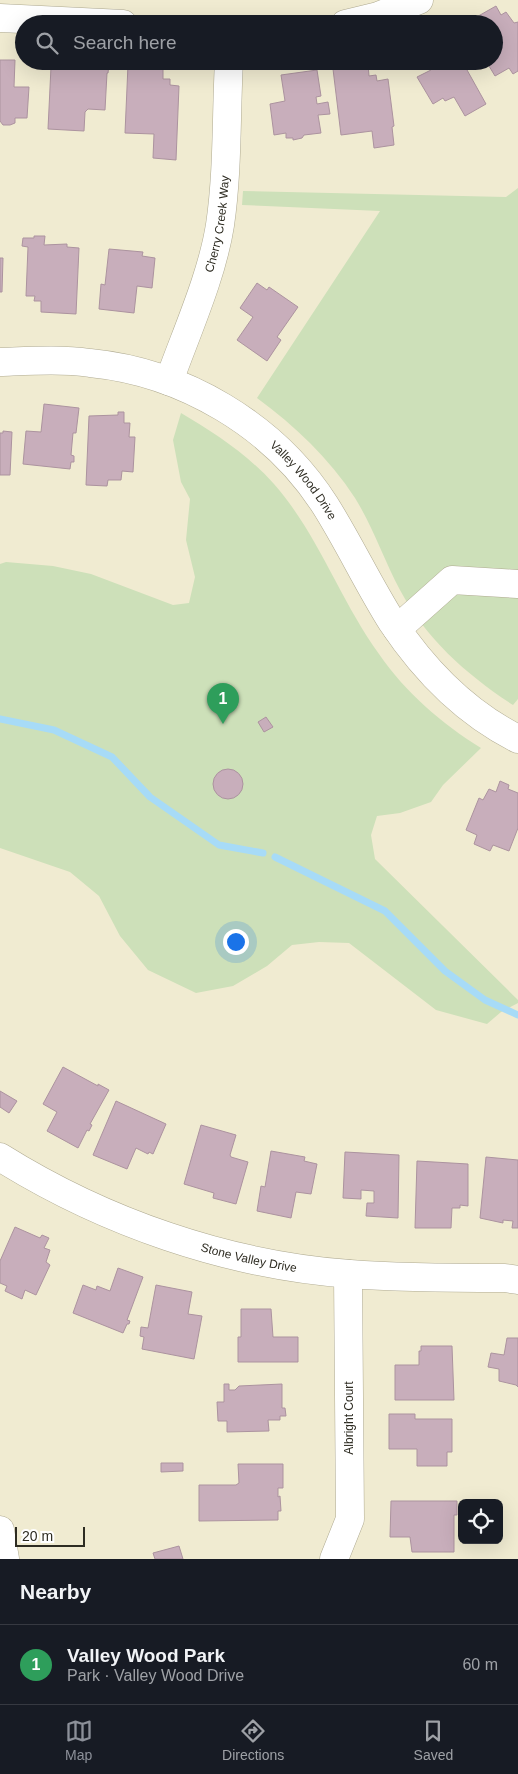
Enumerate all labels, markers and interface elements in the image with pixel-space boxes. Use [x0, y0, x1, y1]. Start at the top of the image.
search box [15, 15, 503, 70]
icon: search [33, 29, 61, 57]
text: Search here [73, 32, 177, 53]
street label: Cherry Creek Way [202, 175, 232, 274]
street label: Valley Wood Drive [267, 438, 339, 522]
pin: 1 [207, 683, 239, 724]
your location [223, 929, 249, 955]
street label: Stone Valley Drive [199, 1240, 298, 1275]
street label: Albright Court [342, 1381, 356, 1455]
map controls [458, 1499, 503, 1544]
button: locate [458, 1499, 503, 1544]
scale bar [15, 1524, 85, 1547]
text: 20 m [22, 1528, 53, 1544]
text: Nearby [20, 1580, 91, 1603]
text: Valley Wood Park [67, 1645, 225, 1666]
text: 1 [32, 1656, 40, 1673]
text: 60 m [462, 1656, 498, 1673]
text: Park · Valley Wood Drive [67, 1667, 244, 1684]
tab: Map [65, 1717, 93, 1763]
tab: Directions [222, 1717, 284, 1763]
tab: Saved [414, 1717, 453, 1763]

